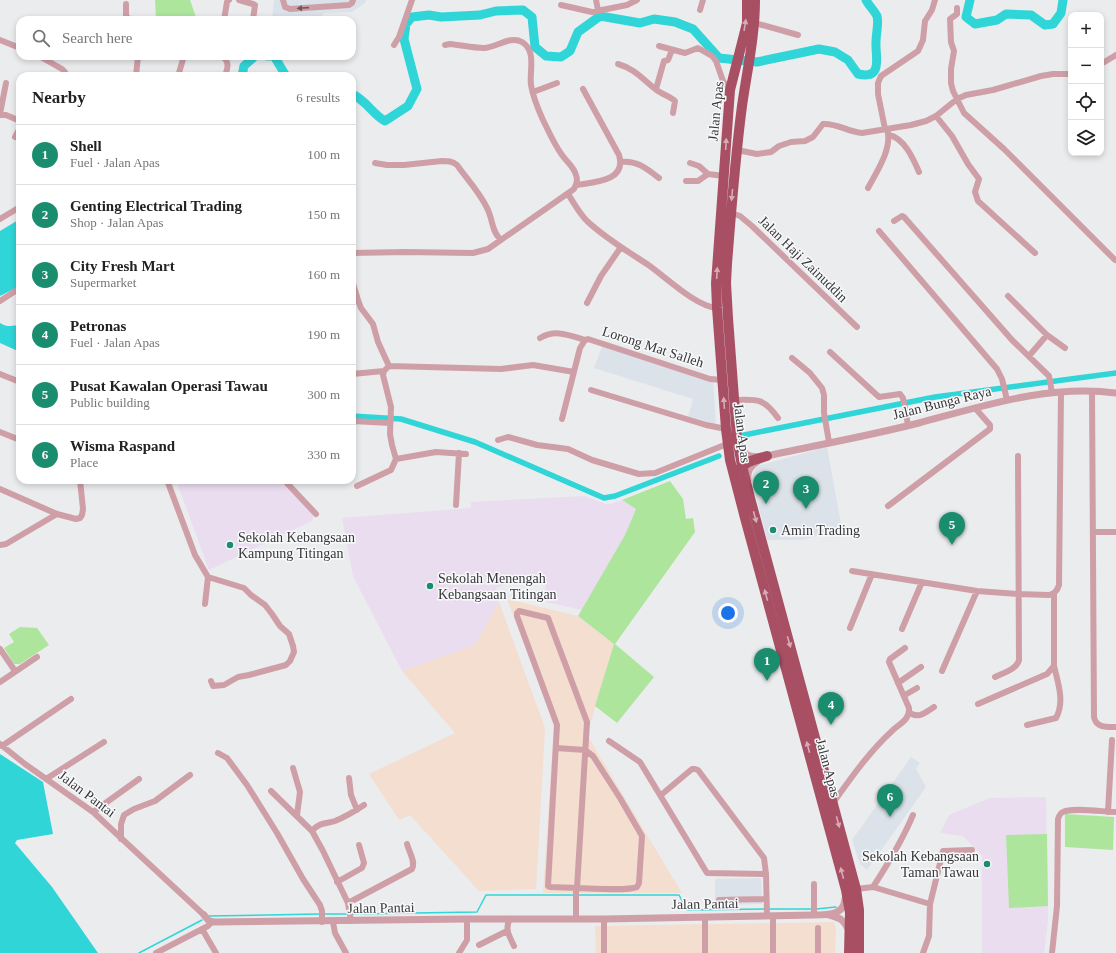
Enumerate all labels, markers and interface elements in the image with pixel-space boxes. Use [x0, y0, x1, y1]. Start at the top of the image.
one-way arrow [297, 5, 309, 12]
map controls [1068, 12, 1104, 156]
button: + [1068, 12, 1104, 48]
search box [16, 16, 356, 60]
one-way arrow [743, 19, 749, 32]
icon: search [30, 27, 52, 49]
text: Search here [62, 30, 132, 46]
button: − [1068, 48, 1104, 84]
street label: Jalan Apas [705, 80, 727, 142]
button: locate [1068, 84, 1104, 120]
text: Nearby [32, 88, 86, 107]
text: 6 results [296, 90, 340, 105]
button: layers [1068, 120, 1104, 156]
text: Shell [70, 138, 102, 154]
one-way arrow [723, 138, 730, 150]
text: 1 [42, 147, 48, 162]
text: 100 m [307, 147, 340, 162]
text: Fuel · Jalan Apas [70, 155, 160, 170]
one-way arrow [729, 189, 736, 201]
text: Genting Electrical Trading [70, 198, 242, 214]
text: 2 [42, 207, 48, 222]
text: 150 m [307, 207, 340, 222]
street label: Jalan Haji Zainuddin [756, 213, 850, 305]
text: Shop · Jalan Apas [70, 215, 164, 230]
text: City Fresh Mart [70, 258, 175, 274]
one-way arrow [714, 266, 720, 279]
text: 3 [42, 267, 48, 282]
text: 160 m [307, 267, 340, 282]
text: Supermarket [70, 275, 136, 290]
text: Petronas [70, 318, 126, 334]
street label: Lorong Mat Salleh [600, 324, 706, 370]
text: 4 [42, 327, 48, 342]
text: 190 m [307, 327, 340, 342]
text: Fuel · Jalan Apas [70, 335, 160, 350]
text: Pusat Kawalan Operasi Tawau [70, 378, 268, 394]
street label: Jalan Bunga Raya [891, 383, 994, 423]
text: 5 [42, 387, 48, 402]
text: 300 m [307, 387, 340, 402]
text: Public building [70, 395, 150, 410]
one-way arrow [720, 397, 727, 409]
street label: Jalan Apas [731, 402, 753, 464]
text: Wisma Raspand [70, 438, 175, 454]
text: 6 [42, 447, 48, 462]
text: 330 m [307, 447, 340, 462]
text: Place [70, 455, 98, 470]
pin: 2 [753, 471, 779, 504]
pin: 3 [793, 476, 819, 509]
one-way arrow [752, 511, 758, 523]
pin: 5 [939, 512, 965, 545]
place label: Amin Trading [781, 523, 860, 538]
marker: Amin Trading [768, 525, 778, 535]
place label: Sekolah Kebangsaan Kampung Titingan [238, 530, 355, 561]
marker: Sekolah Kebangsaan Kampung Titingan [225, 540, 235, 550]
place label: Sekolah Menengah Kebangsaan Titingan [438, 571, 557, 602]
marker: Sekolah Menengah Kebangsaan Titingan [425, 581, 435, 591]
one-way arrow [763, 589, 769, 601]
your location [718, 603, 738, 623]
one-way arrow [786, 637, 792, 649]
pin: 1 [754, 648, 780, 681]
pin: 4 [818, 692, 844, 725]
street label: Jalan Apas [813, 737, 843, 799]
one-way arrow [805, 741, 811, 753]
street label: Jalan Pantai [56, 768, 118, 820]
pin: 6 [877, 784, 903, 817]
one-way arrow [835, 816, 841, 828]
place label: Sekolah Kebangsaan Taman Tawau [862, 849, 979, 880]
marker: Sekolah Kebangsaan Taman Tawau [982, 859, 992, 869]
one-way arrow [838, 867, 844, 879]
street label: Jalan Pantai [671, 896, 739, 912]
street label: Jalan Pantai [347, 900, 415, 916]

